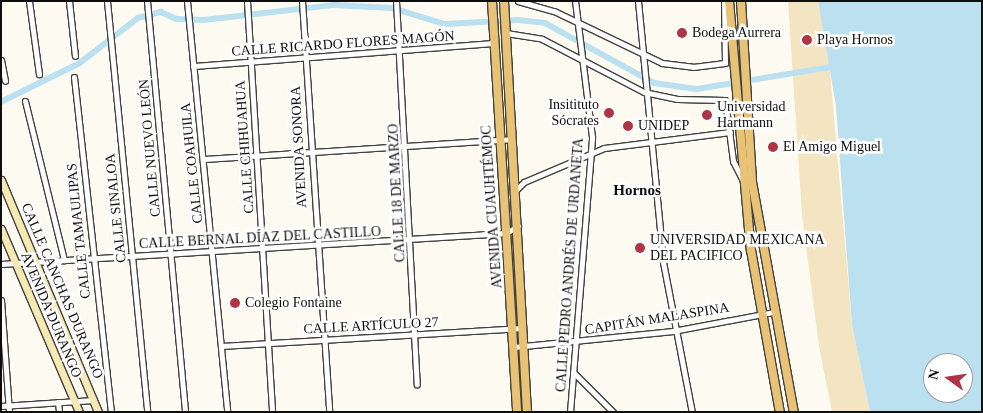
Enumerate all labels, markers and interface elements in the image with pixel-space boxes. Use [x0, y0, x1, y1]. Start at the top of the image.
place label: Bodega Aurrera [692, 25, 782, 41]
marker: Bodega Aurrera [676, 27, 688, 39]
street label: CALLE RICARDO FLORES MAGÓN [231, 28, 455, 60]
place label: Playa Hornos [817, 32, 893, 48]
marker: Playa Hornos [801, 34, 813, 46]
street label: CALLE NUEVO LEÓN [136, 78, 164, 218]
street label: CALLE CHIHUAHUA [232, 80, 258, 214]
street label: AVENIDA SONORA [287, 85, 311, 209]
place label: Insitituto Sócrates [548, 97, 599, 130]
place label: Universidad Hartmann [717, 99, 785, 132]
street label: CALLE COAHUILA [177, 102, 207, 224]
marker: Insitituto Sócrates [603, 107, 615, 119]
marker: Universidad Hartmann [701, 109, 713, 121]
place label: UNIDEP [638, 118, 689, 134]
marker: UNIDEP [622, 120, 634, 132]
street label: CALLE 18 DE MARZO [385, 123, 409, 263]
street label: AVENIDA CUAUHTÉMOC [478, 124, 506, 290]
street label: CALLE PEDRO ANDRÉS DE URDANETA [553, 137, 587, 393]
place label: El Amigo Miguel [783, 139, 882, 155]
marker: El Amigo Miguel [767, 141, 779, 153]
street label: CALLE SINALOA [102, 152, 130, 264]
street label: CALLE TAMAULIPAS [64, 162, 94, 300]
district label: Hornos [613, 182, 661, 200]
street label: CALLE CANCHAS DURANGO [17, 201, 107, 381]
street label: CALLE BERNAL DÍAZ DEL CASTILLO [138, 223, 382, 253]
place label: UNIVERSIDAD MEXICANA DEL PACIFICO [650, 232, 825, 264]
marker: UNIVERSIDAD MEXICANA DEL PACIFICO [634, 242, 646, 254]
street label: AVENIDA DURANGO [17, 249, 85, 381]
place label: Colegio Fontaine [245, 295, 342, 311]
marker: Colegio Fontaine [229, 297, 241, 309]
street label: CAPITÁN MALASPINA [584, 299, 730, 339]
street label: CALLE ARTÍCULO 27 [303, 314, 439, 338]
north arrow [923, 353, 973, 403]
text: N [925, 368, 942, 381]

